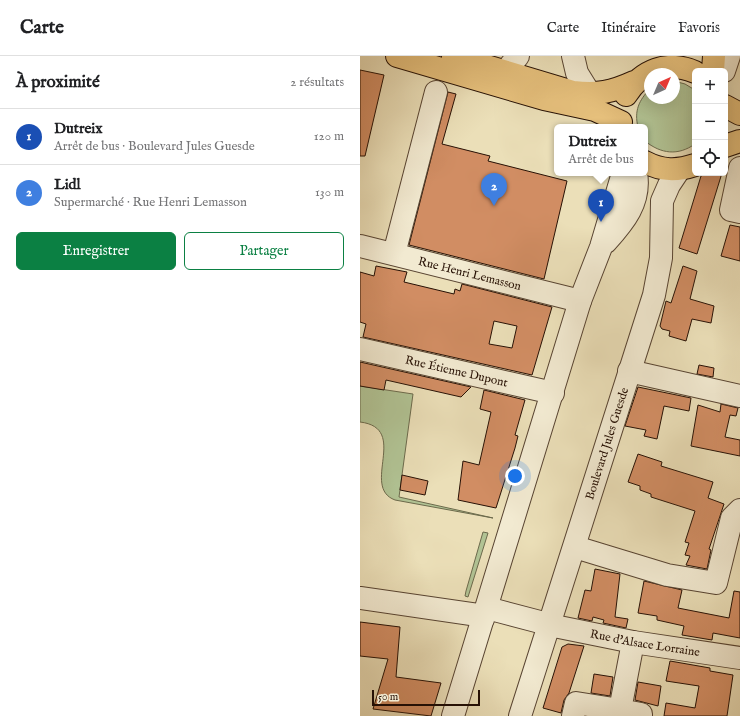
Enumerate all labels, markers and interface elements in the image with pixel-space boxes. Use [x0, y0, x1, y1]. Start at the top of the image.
text: Carte [20, 16, 64, 40]
text: Carte [547, 19, 579, 37]
text: Itinéraire [601, 19, 656, 37]
text: Favoris [678, 19, 720, 37]
north arrow [644, 68, 680, 104]
map controls [692, 68, 728, 176]
button: + [692, 68, 728, 104]
text: À proximité [16, 72, 100, 93]
text: 2 résultats [290, 74, 344, 91]
button: − [692, 104, 728, 140]
text: Dutreix [54, 119, 103, 138]
popup [554, 124, 648, 176]
text: 1 [27, 128, 31, 145]
text: 120 m [314, 128, 344, 145]
text: Dutreix [568, 132, 617, 151]
text: Arrêt de bus · Boulevard Jules Guesde [54, 138, 255, 155]
button: locate [692, 140, 728, 176]
text: Arrêt de bus [568, 151, 634, 168]
pin: 2 [481, 173, 507, 206]
text: Lidl [54, 175, 81, 194]
text: 2 [26, 184, 32, 201]
text: 130 m [315, 184, 344, 201]
pin: 1 [588, 189, 614, 222]
text: Supermarché · Rue Henri Lemasson [54, 194, 247, 211]
button: Enregistrer [16, 232, 176, 270]
button: Partager [184, 232, 344, 270]
street label: Rue Henri Lemasson [417, 253, 523, 294]
street label: Rue Étienne Dupont [404, 352, 509, 390]
street label: Boulevard Jules Guesde [582, 385, 632, 502]
your location [505, 466, 525, 486]
street label: Rue d'Alsace Lorraine [589, 626, 701, 659]
scale bar [372, 688, 480, 707]
text: 50 m [378, 690, 398, 704]

